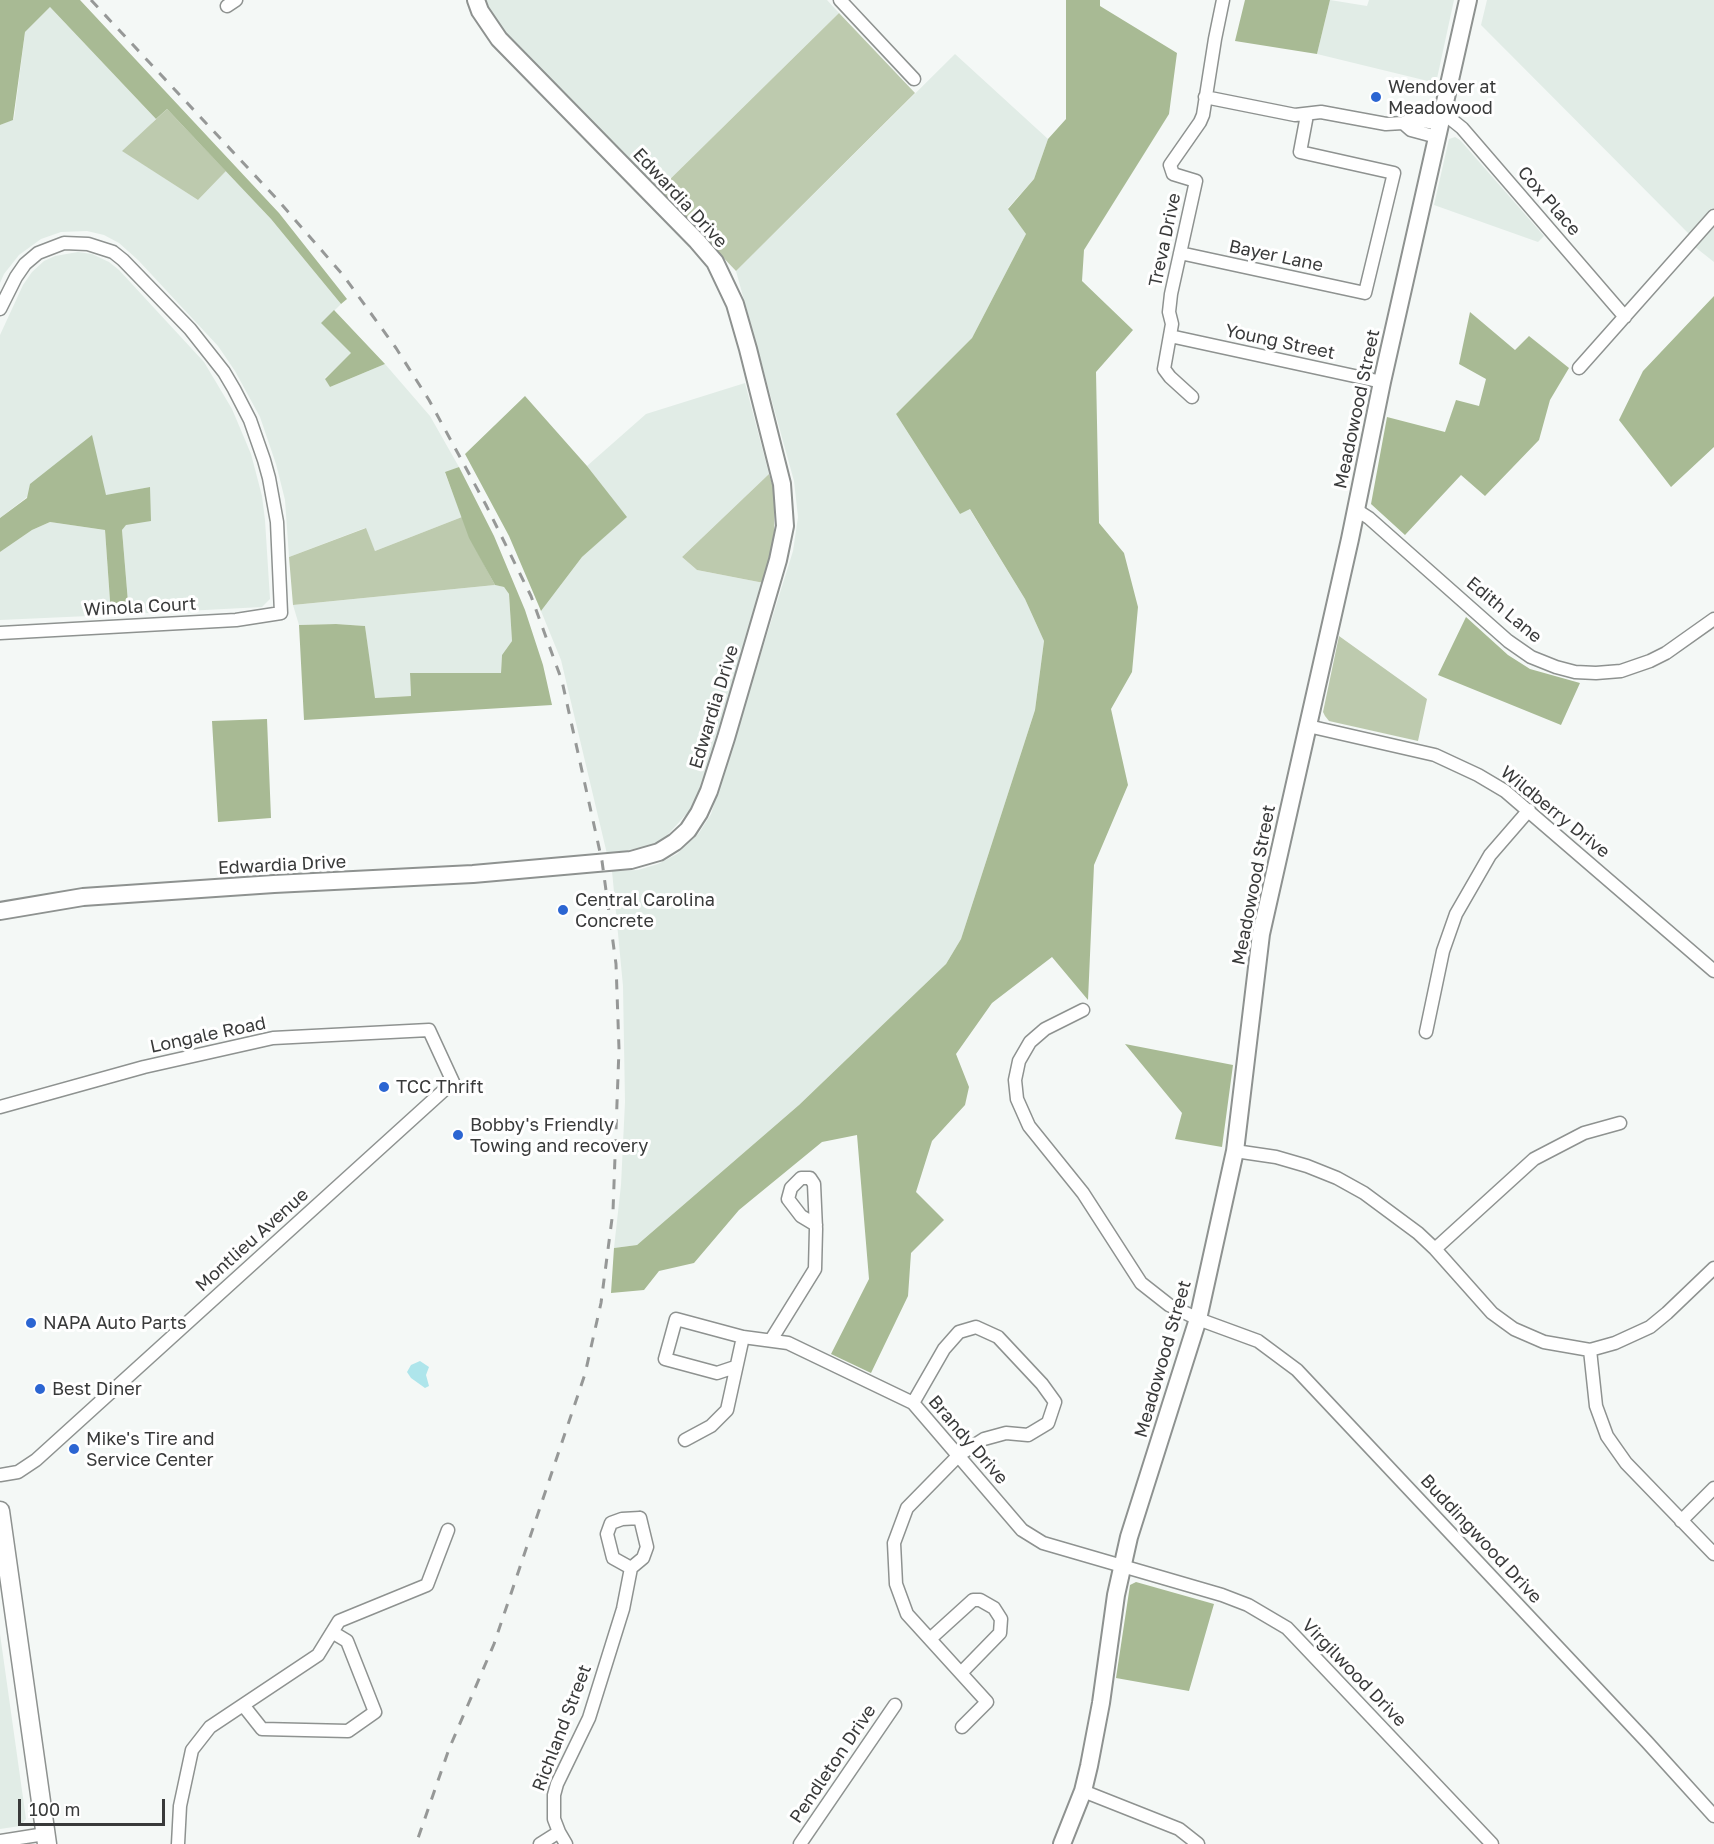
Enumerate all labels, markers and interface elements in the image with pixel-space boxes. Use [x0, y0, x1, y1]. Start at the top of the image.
place label: Wendover at Meadowood [1388, 76, 1496, 118]
marker: Wendover at Meadowood [1369, 90, 1383, 104]
street label: Edwardia Drive [628, 144, 732, 252]
street label: Cox Place [1513, 162, 1585, 240]
street label: Treva Drive [1145, 191, 1185, 289]
street label: Bayer Lane [1227, 235, 1325, 277]
street label: Young Street [1223, 320, 1337, 364]
street label: Meadowood Street [1330, 327, 1384, 491]
street label: Edith Lane [1462, 572, 1546, 648]
street label: Winola Court [83, 593, 197, 621]
street label: Edwardia Drive [685, 643, 743, 771]
street label: Wildberry Drive [1496, 761, 1614, 863]
street label: Meadowood Street [1228, 803, 1280, 967]
street label: Edwardia Drive [217, 851, 347, 879]
place label: Central Carolina Concrete [575, 889, 715, 932]
marker: Central Carolina Concrete [556, 903, 570, 917]
street label: Longale Road [148, 1012, 268, 1058]
place label: TCC Thrift [396, 1076, 484, 1098]
marker: TCC Thrift [377, 1080, 391, 1094]
place label: Bobby's Friendly Towing and recovery [470, 1114, 648, 1156]
marker: Bobby's Friendly Towing and recovery [451, 1128, 465, 1142]
street label: Montlieu Avenue [191, 1184, 313, 1296]
street label: Meadowood Street [1130, 1278, 1196, 1440]
place label: NAPA Auto Parts [43, 1312, 187, 1334]
marker: NAPA Auto Parts [24, 1316, 38, 1330]
place label: Best Diner [52, 1378, 142, 1400]
marker: Best Diner [33, 1382, 47, 1396]
street label: Brandy Drive [924, 1391, 1012, 1489]
place label: Mike's Tire and Service Center [86, 1428, 214, 1470]
marker: Mike's Tire and Service Center [67, 1442, 81, 1456]
street label: Buddingwood Drive [1416, 1470, 1546, 1608]
street label: Virgilwood Drive [1297, 1615, 1411, 1731]
street label: Richland Street [528, 1662, 596, 1794]
street label: Pendleton Drive [785, 1701, 881, 1827]
scale bar [21, 1787, 168, 1825]
text: 100 m [29, 1798, 80, 1820]

